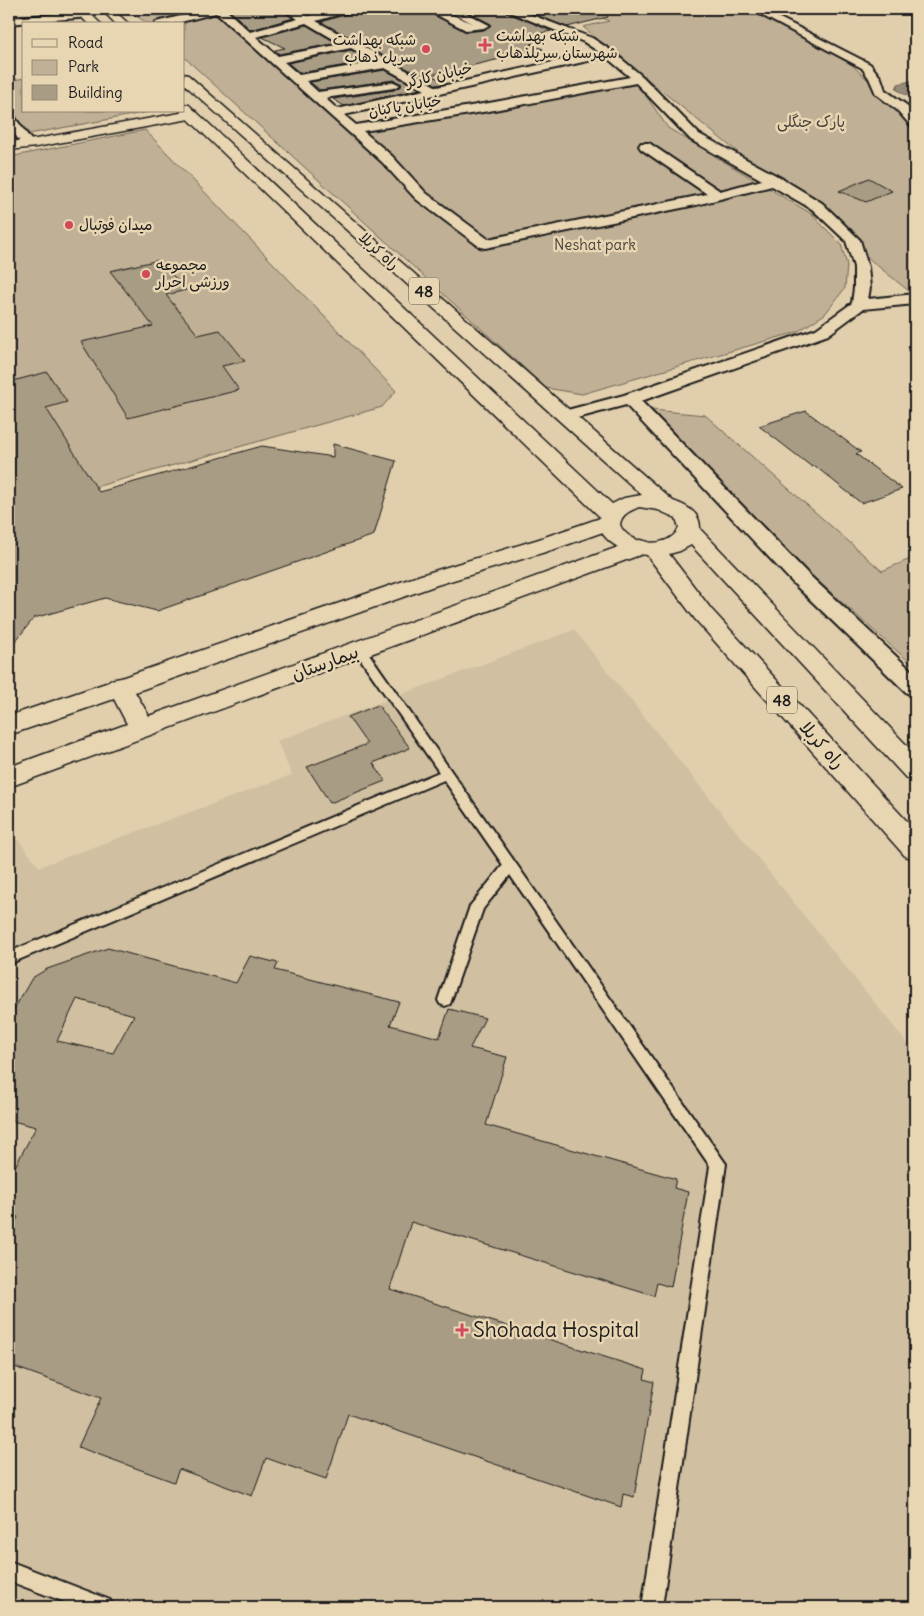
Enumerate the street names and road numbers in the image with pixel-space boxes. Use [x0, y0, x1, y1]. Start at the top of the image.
street label: خیابان کارگر [402, 58, 474, 92]
street label: خیابان پاکبان [367, 90, 443, 122]
street label: راه کربلا [355, 228, 403, 274]
road number: 48 [409, 278, 439, 304]
street label: بیمارستان [288, 640, 362, 685]
road number: 48 [767, 686, 797, 714]
street label: راه کربلا [795, 716, 850, 774]

